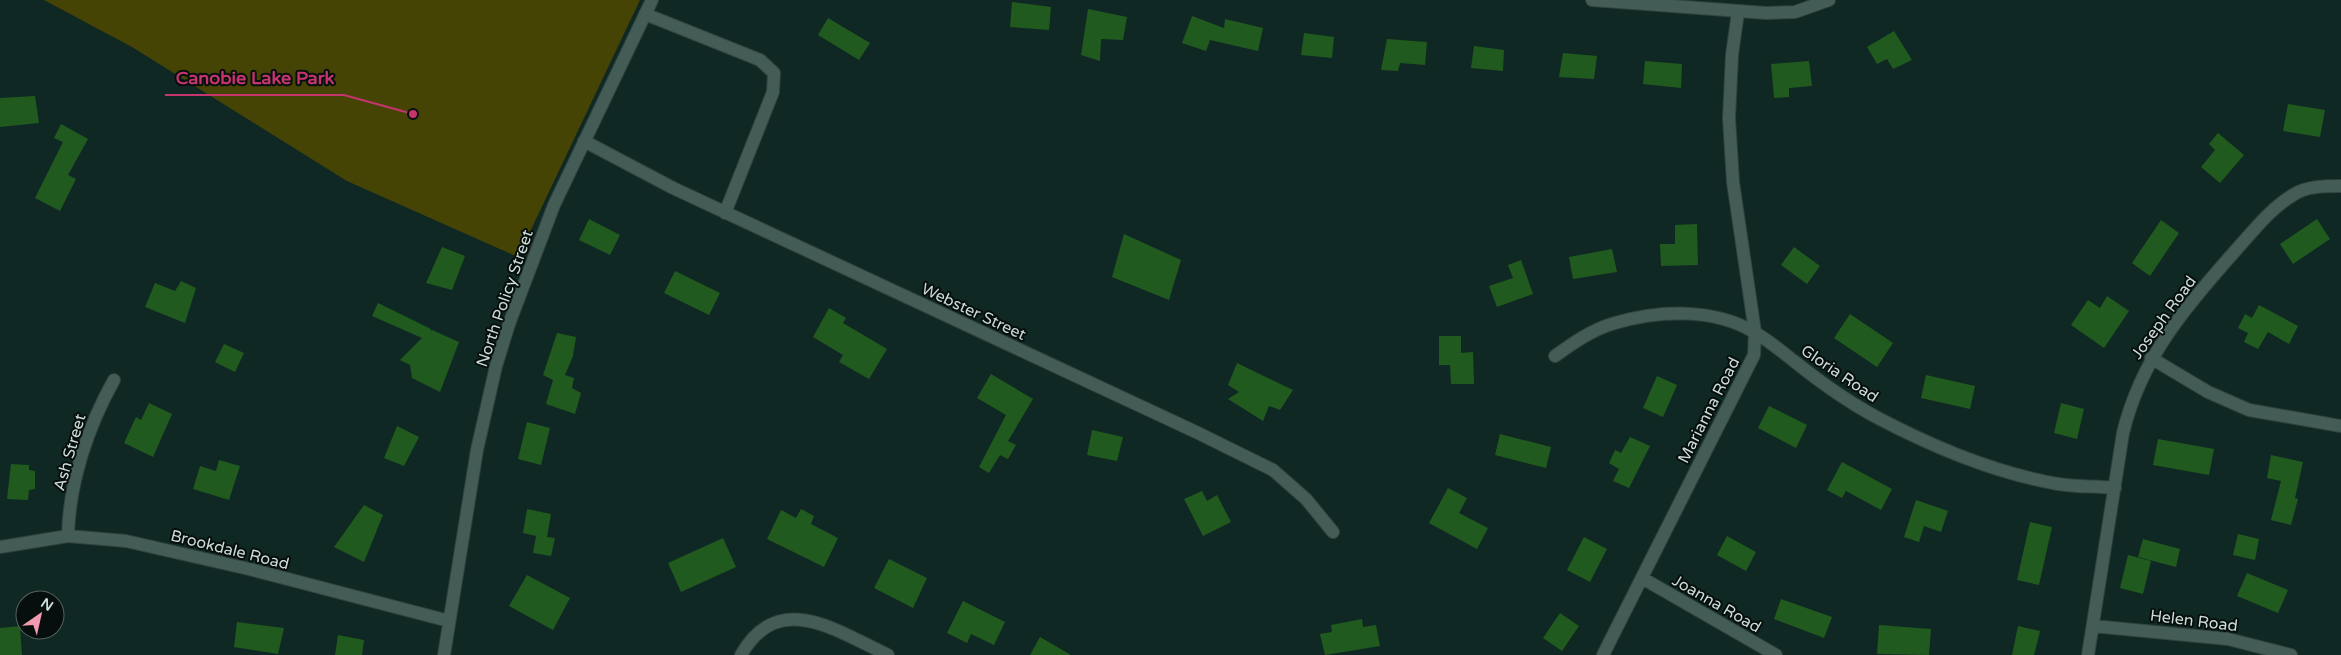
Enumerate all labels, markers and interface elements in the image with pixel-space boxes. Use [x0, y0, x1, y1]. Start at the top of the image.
callout: Canobie Lake Park [165, 62, 344, 95]
text: Canobie Lake Park [176, 67, 335, 89]
street label: North Policy Street [472, 227, 538, 370]
street label: Joseph Road [2127, 272, 2201, 363]
street label: Webster Street [918, 279, 1029, 345]
street label: Gloria Road [1797, 341, 1882, 407]
street label: Marianna Road [1674, 354, 1744, 467]
street label: Ash Street [49, 411, 90, 493]
street label: Brookdale Road [168, 526, 291, 574]
street label: Joanna Road [1669, 570, 1764, 637]
north arrow [15, 590, 65, 640]
text: N [38, 594, 56, 615]
street label: Helen Road [2149, 606, 2239, 636]

